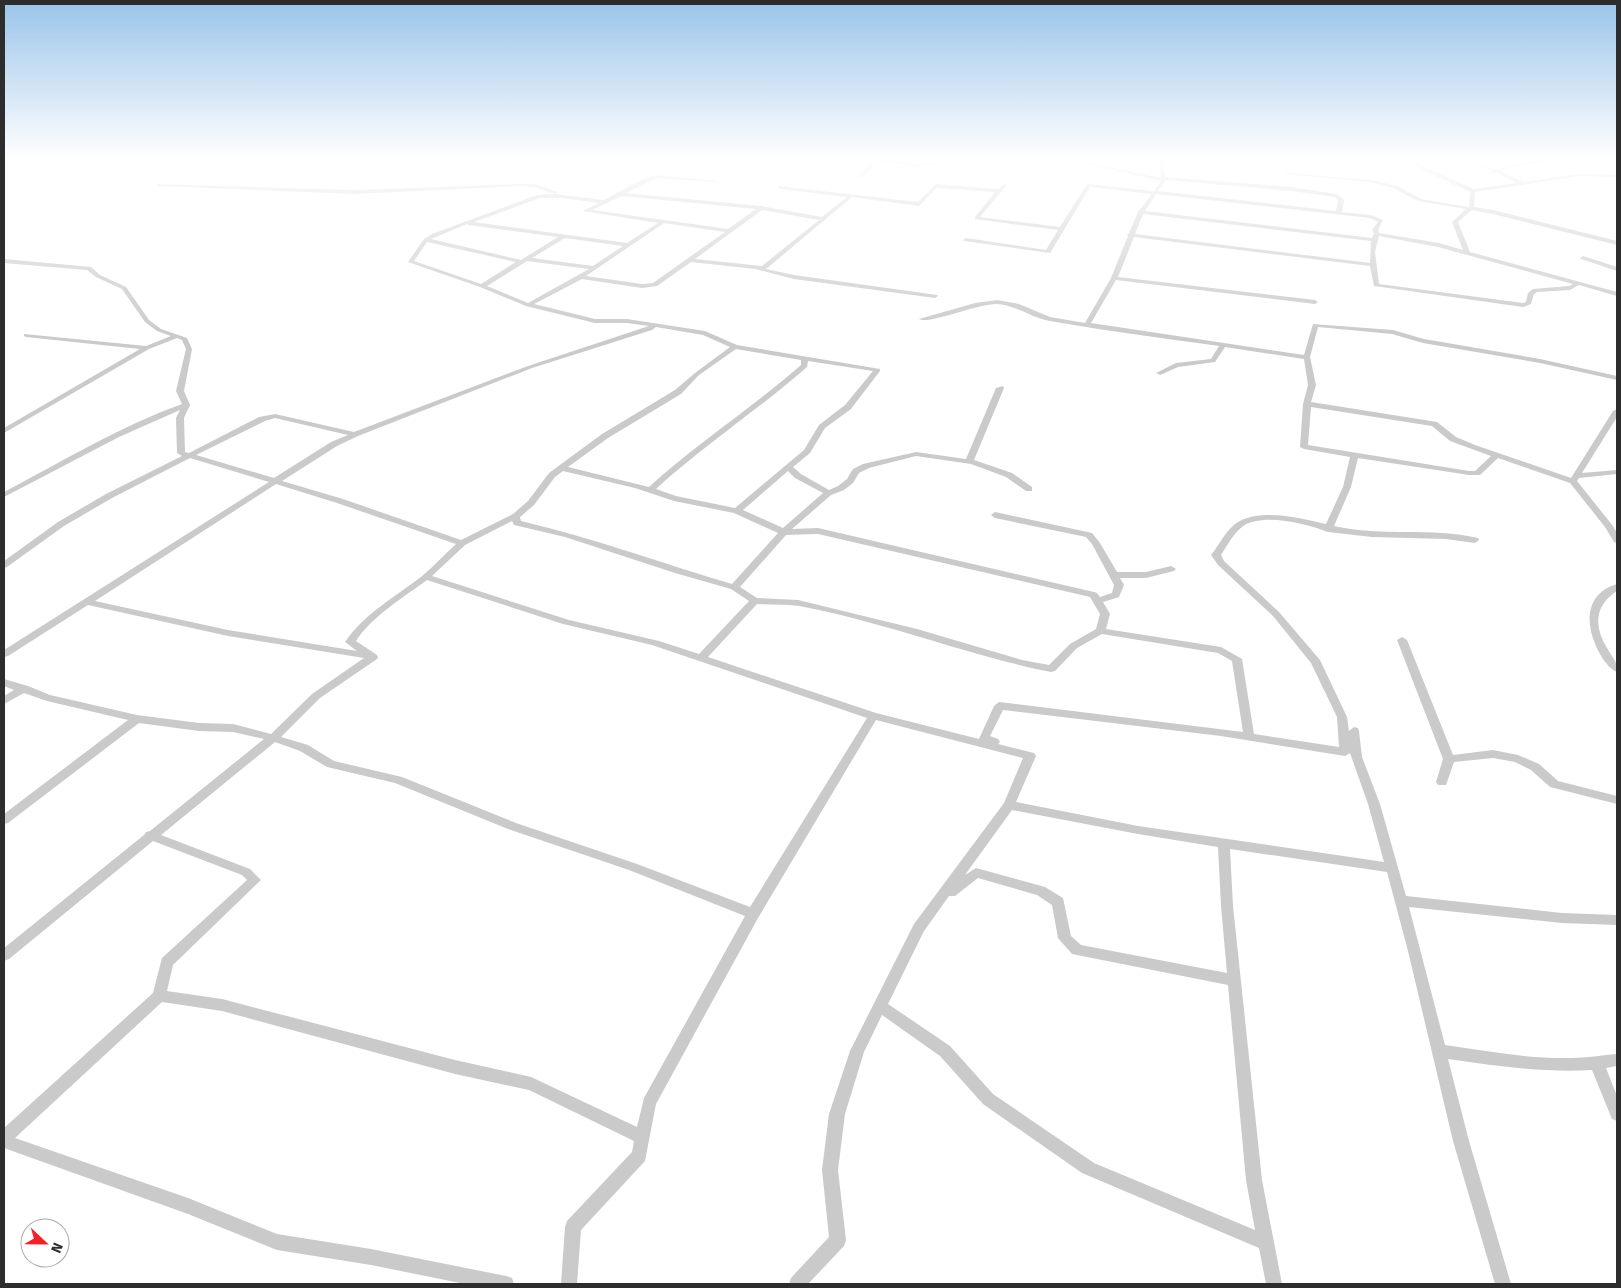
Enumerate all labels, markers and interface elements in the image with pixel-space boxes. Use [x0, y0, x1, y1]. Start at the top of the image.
north arrow [20, 1218, 70, 1268]
text: N [47, 1240, 66, 1255]

